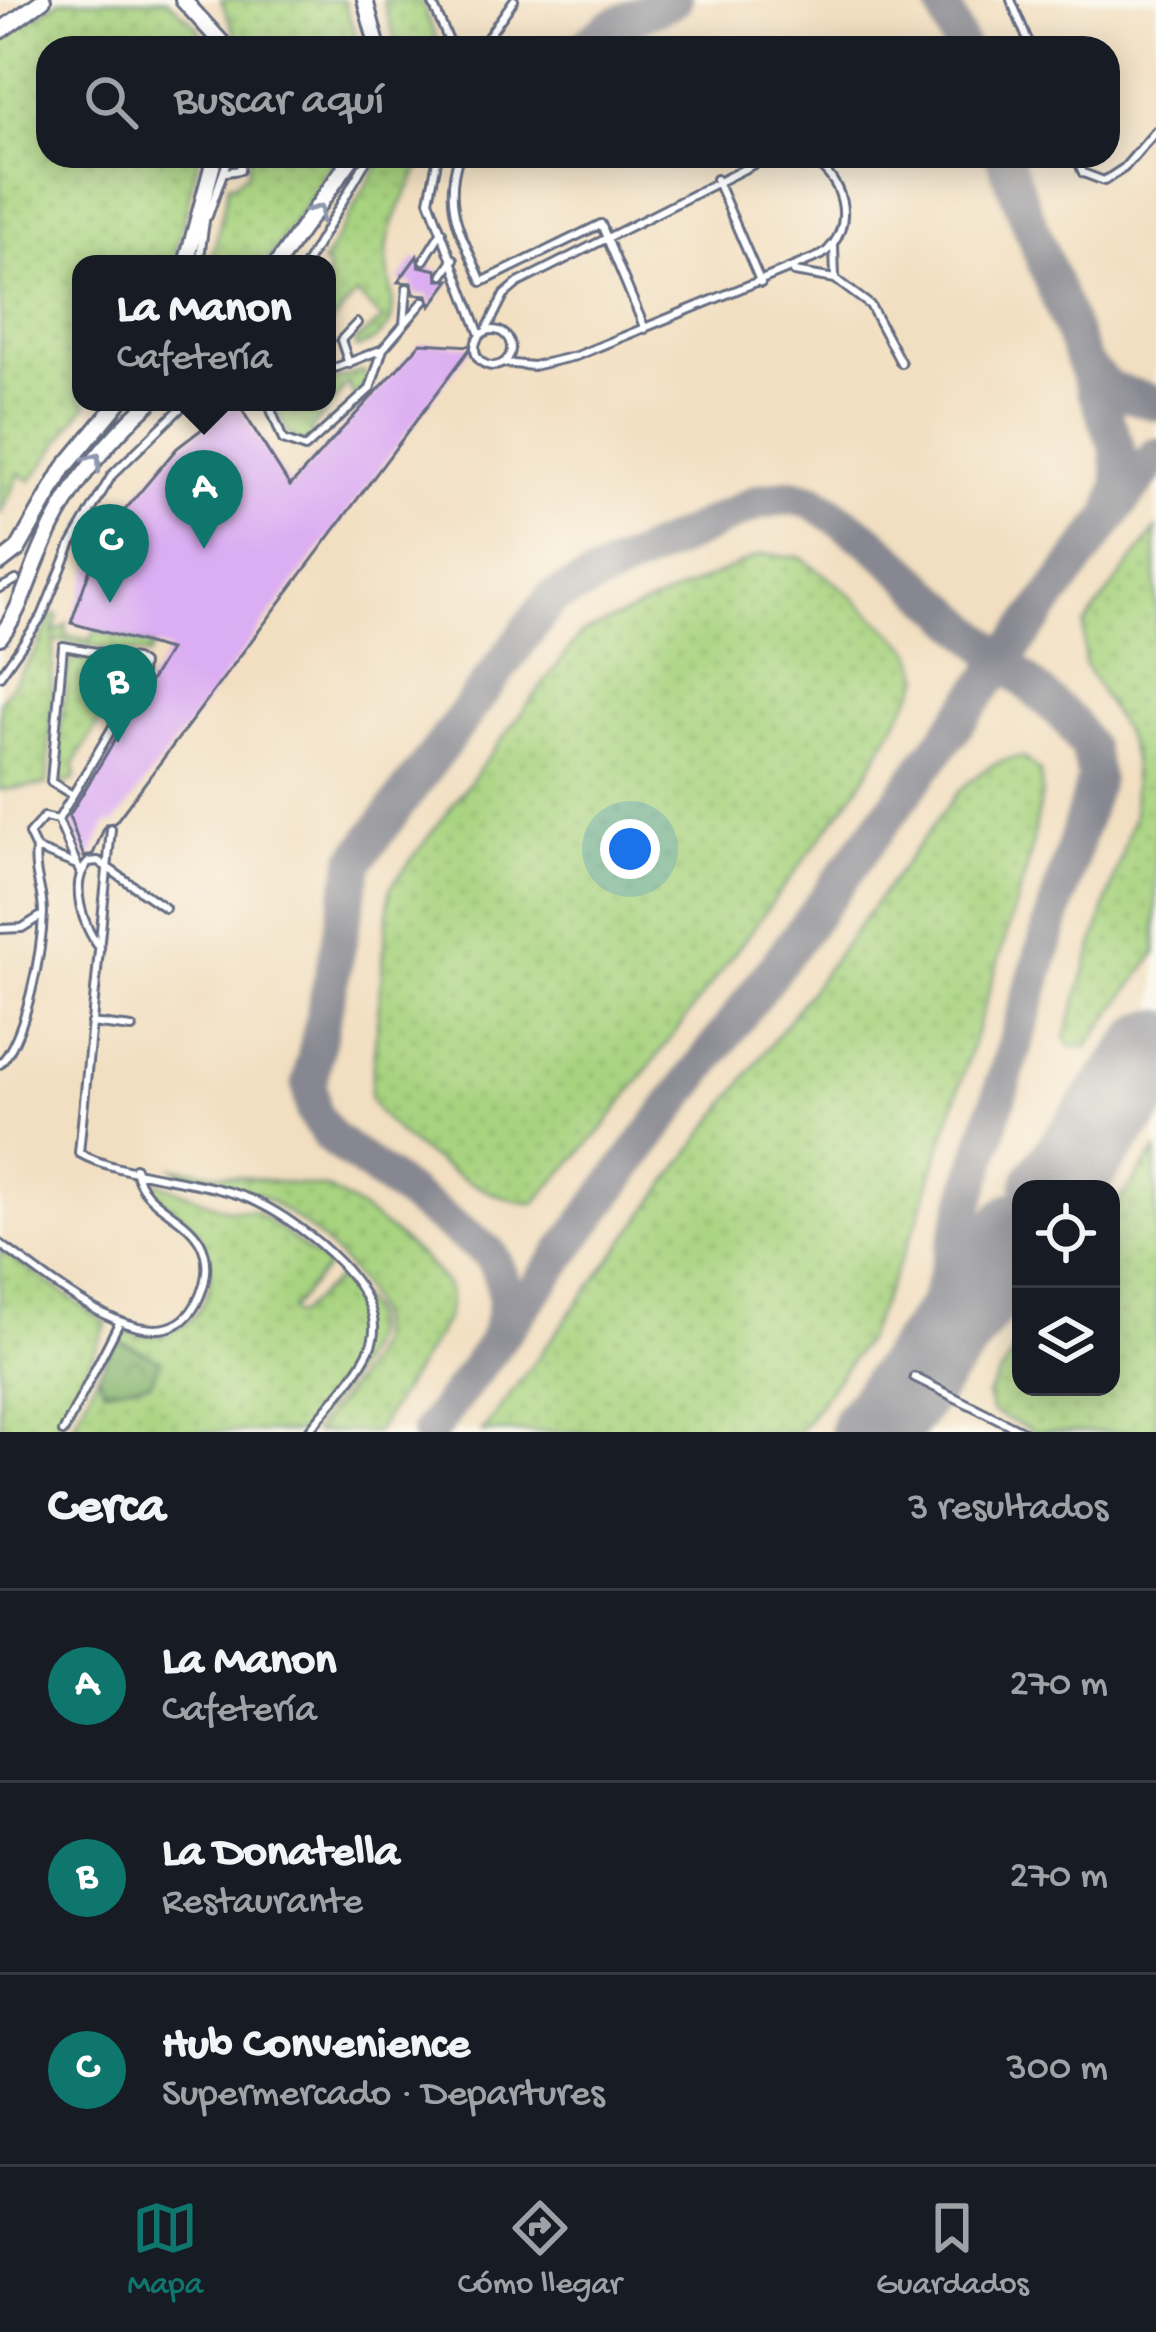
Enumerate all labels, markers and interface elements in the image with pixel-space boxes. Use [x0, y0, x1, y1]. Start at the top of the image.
search box [36, 36, 1120, 168]
icon: search [78, 69, 144, 135]
text: Buscar aquí [174, 76, 384, 129]
one-way arrow [303, 204, 325, 225]
popup [72, 255, 336, 411]
text: La Manon [117, 284, 291, 337]
text: Cafetería [117, 337, 272, 383]
pin: A [165, 450, 243, 549]
one-way arrow [80, 453, 102, 475]
pin: C [71, 504, 149, 603]
pin: B [79, 644, 157, 743]
your location [600, 819, 660, 879]
map controls [1012, 1180, 1120, 1396]
button: locate [1012, 1180, 1120, 1288]
button: layers [1012, 1288, 1120, 1396]
text: Cerca [48, 1480, 166, 1540]
text: 3 resultados [908, 1487, 1108, 1533]
text: La Manon [162, 1636, 336, 1689]
text: A [75, 1663, 99, 1709]
text: 270 m [1010, 1663, 1108, 1709]
text: Cafetería [162, 1689, 317, 1735]
text: La Donatella [162, 1828, 400, 1881]
text: B [77, 1855, 97, 1901]
text: 270 m [1010, 1855, 1108, 1901]
text: Restaurante [162, 1881, 363, 1927]
text: Hub Convenience [162, 2020, 470, 2073]
text: C [76, 2047, 98, 2093]
text: 300 m [1007, 2047, 1108, 2093]
text: Supermercado · Departures [162, 2073, 605, 2119]
tab: Mapa [127, 2195, 203, 2305]
tab: Cómo llegar [458, 2195, 621, 2305]
tab: Guardados [876, 2195, 1029, 2305]

